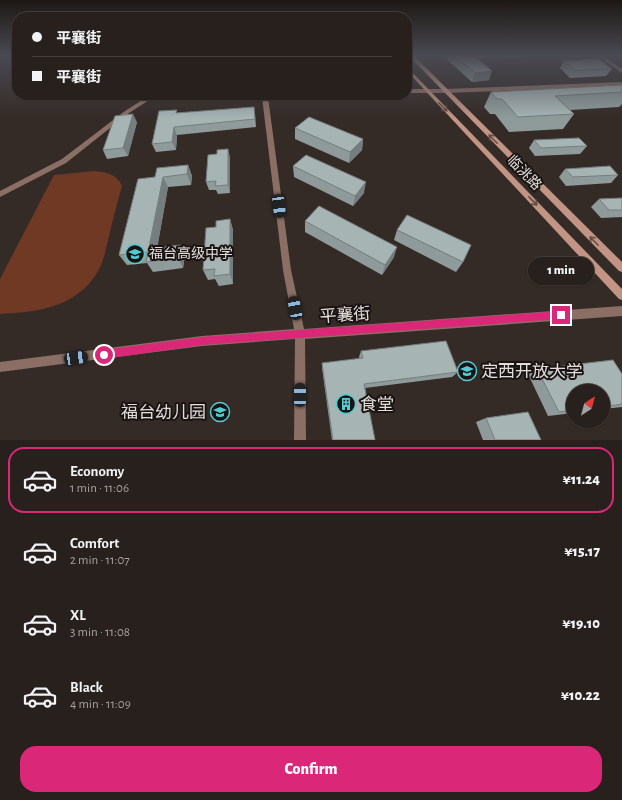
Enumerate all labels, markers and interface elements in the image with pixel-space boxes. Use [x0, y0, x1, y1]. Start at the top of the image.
text: 平襄街 [56, 31, 101, 46]
text: 平襄街 [56, 70, 101, 85]
one-way arrow [438, 102, 448, 112]
one-way arrow [488, 134, 498, 144]
street label: 临洮路 [504, 152, 545, 193]
car [272, 193, 286, 219]
one-way arrow [528, 196, 537, 206]
one-way arrow [589, 236, 599, 246]
school or university icon: 福台高级中学 [124, 243, 146, 265]
place label: 福台高级中学 [149, 246, 233, 261]
callout: 1 min [528, 257, 594, 285]
text: 1 min [547, 264, 575, 277]
car [287, 295, 303, 321]
street label: 平襄街 [319, 304, 371, 325]
route end [552, 306, 570, 324]
route start [95, 346, 113, 364]
car [63, 350, 89, 366]
school or university icon: 定西开放大学 [456, 360, 478, 382]
place label: 定西开放大学 [481, 362, 583, 380]
car [294, 383, 306, 407]
north arrow [566, 384, 610, 428]
map controls [566, 384, 610, 428]
building icon: 食堂 [335, 393, 357, 415]
place label: 食堂 [360, 395, 394, 413]
school or university icon: 福台幼儿园 [209, 401, 231, 423]
place label: 福台幼儿园 [121, 403, 206, 421]
icon: car [22, 462, 58, 498]
text: Economy [70, 464, 124, 479]
text: ¥11.24 [562, 472, 600, 487]
text: 1 min · 11:06 [70, 482, 129, 495]
icon: car [22, 534, 58, 570]
text: Comfort [70, 536, 119, 551]
text: ¥15.17 [564, 544, 600, 559]
text: 2 min · 11:07 [70, 554, 130, 567]
icon: car [22, 606, 58, 642]
text: XL [70, 608, 86, 623]
text: ¥19.10 [562, 616, 600, 631]
text: 3 min · 11:08 [70, 626, 130, 639]
icon: car [22, 678, 58, 714]
text: Black [70, 680, 103, 695]
text: ¥10.22 [561, 688, 600, 703]
text: 4 min · 11:09 [70, 698, 131, 711]
button: Confirm [20, 746, 602, 792]

